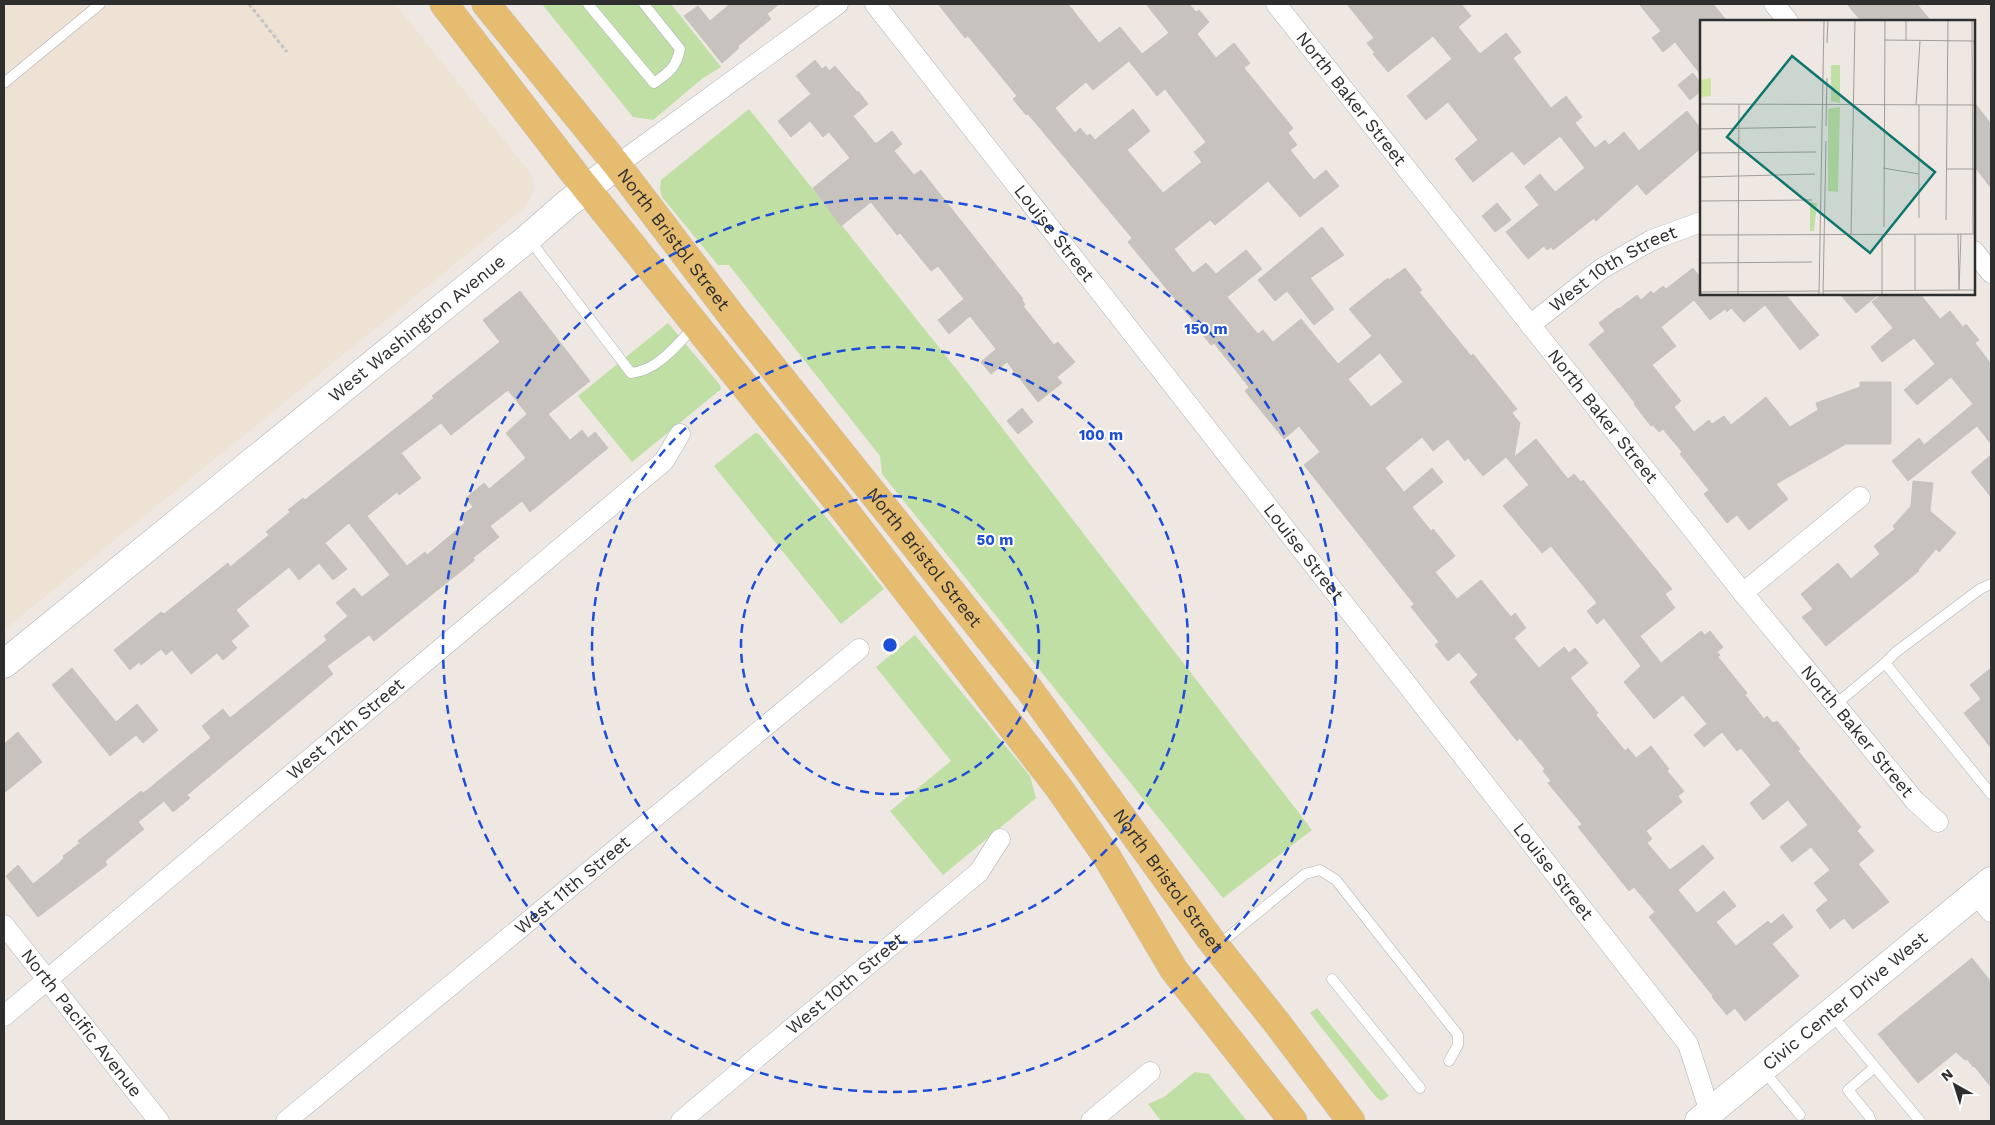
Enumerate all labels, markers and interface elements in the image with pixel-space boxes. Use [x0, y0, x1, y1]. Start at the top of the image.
inset map [1700, 20, 1975, 295]
street label: North Baker Street [1292, 27, 1411, 170]
street label: North Bristol Street [613, 164, 735, 315]
street label: Louise Street [1010, 180, 1099, 286]
street label: West 10th Street [1545, 221, 1680, 316]
street label: West Washington Avenue [324, 250, 509, 406]
text: 150 m [1184, 320, 1228, 338]
street label: North Baker Street [1544, 345, 1663, 487]
text: 100 m [1079, 426, 1123, 444]
street label: North Bristol Street [863, 483, 987, 632]
street label: Louise Street [1260, 499, 1349, 605]
text: 50 m [977, 531, 1013, 549]
centre of rings [881, 636, 899, 654]
street label: North Baker Street [1797, 661, 1919, 802]
street label: West 12th Street [282, 673, 408, 784]
street label: North Bristol Street [1109, 804, 1228, 957]
street label: Louise Street [1509, 818, 1598, 924]
street label: West 11th Street [510, 831, 634, 938]
street label: Civic Center Drive West [1758, 926, 1932, 1074]
street label: West 10th Street [782, 928, 908, 1039]
street label: North Pacific Avenue [17, 945, 147, 1101]
north arrow [1930, 1060, 1980, 1110]
text: N [1938, 1065, 1956, 1084]

